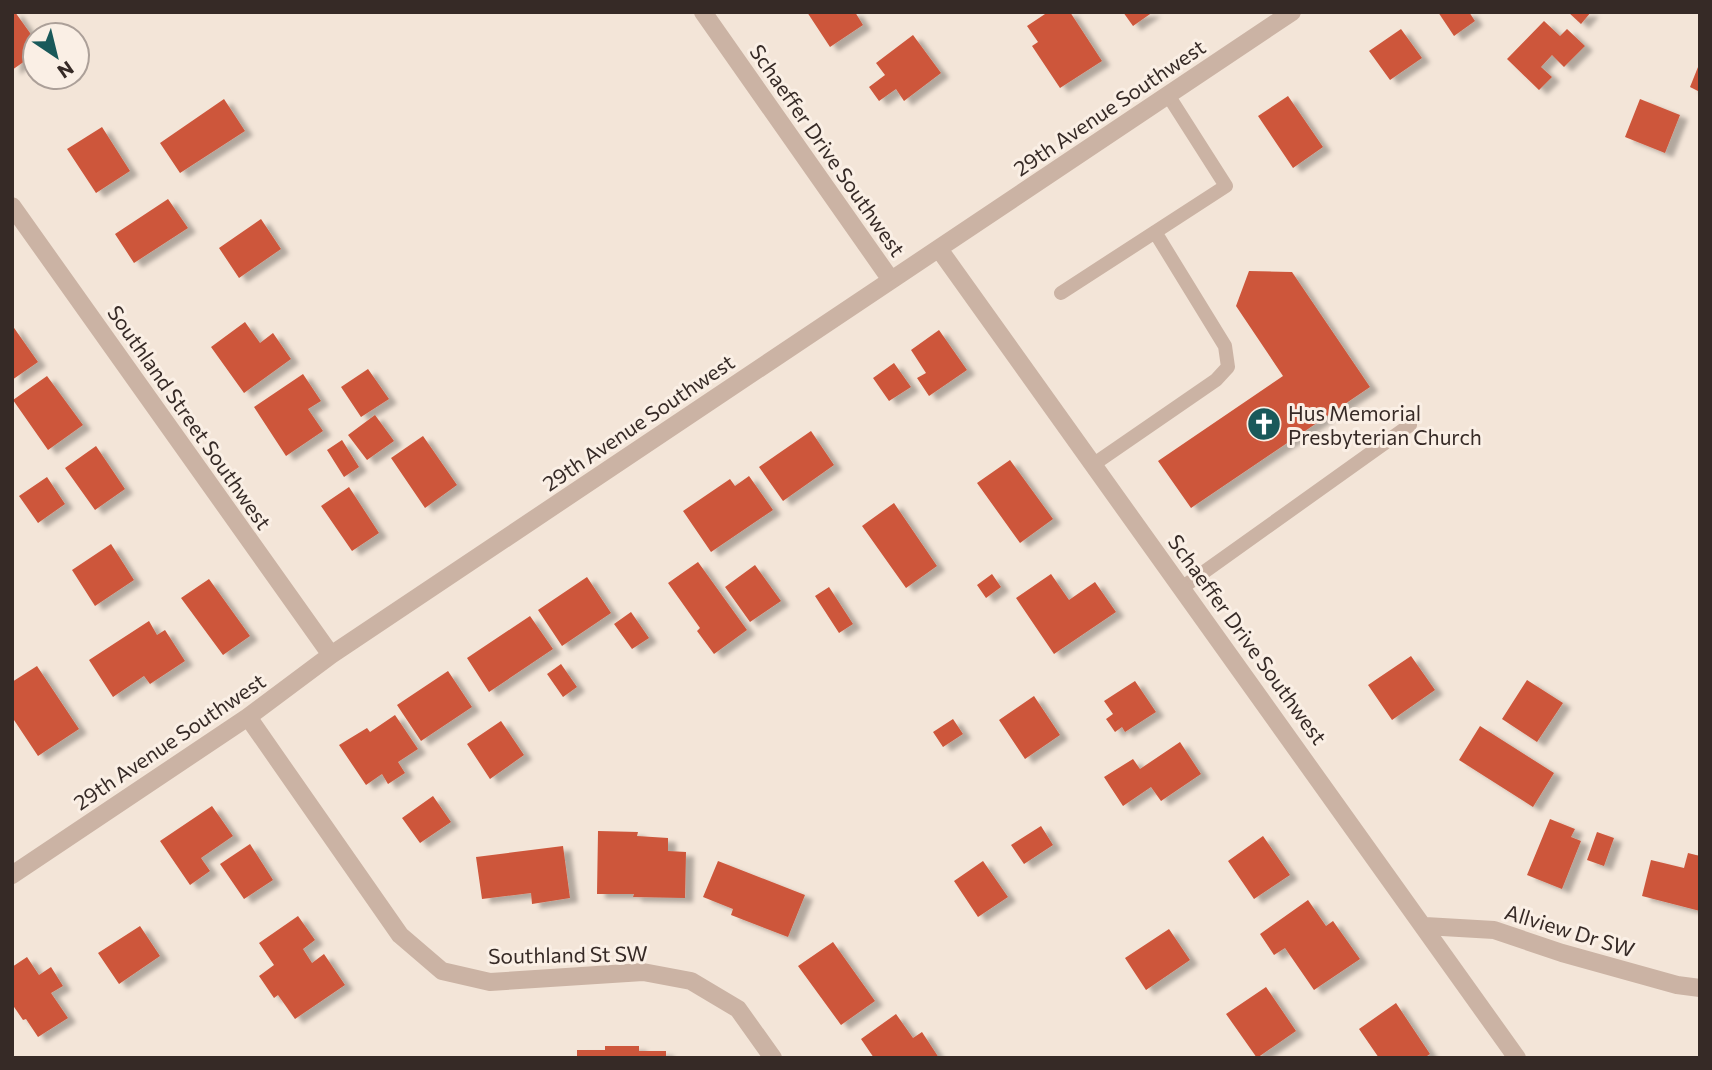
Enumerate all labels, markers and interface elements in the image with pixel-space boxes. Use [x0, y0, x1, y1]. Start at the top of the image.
north arrow [21, 21, 91, 91]
street label: 29th Avenue Southwest [1008, 34, 1210, 180]
street label: Schaeffer Drive Southwest [745, 39, 911, 261]
text: N [54, 57, 78, 84]
street label: Southland Street Southwest [103, 300, 277, 534]
street label: 29th Avenue Southwest [537, 349, 739, 495]
place label: Hus Memorial Presbyterian Church [1288, 400, 1482, 449]
church icon: Hus Memorial Presbyterian Church [1245, 405, 1283, 443]
street label: Schaeffer Drive Southwest [1164, 529, 1332, 749]
street label: 29th Avenue Southwest [68, 668, 270, 814]
street label: Allview Dr SW [1502, 898, 1638, 962]
street label: Southland St SW [488, 940, 648, 968]

